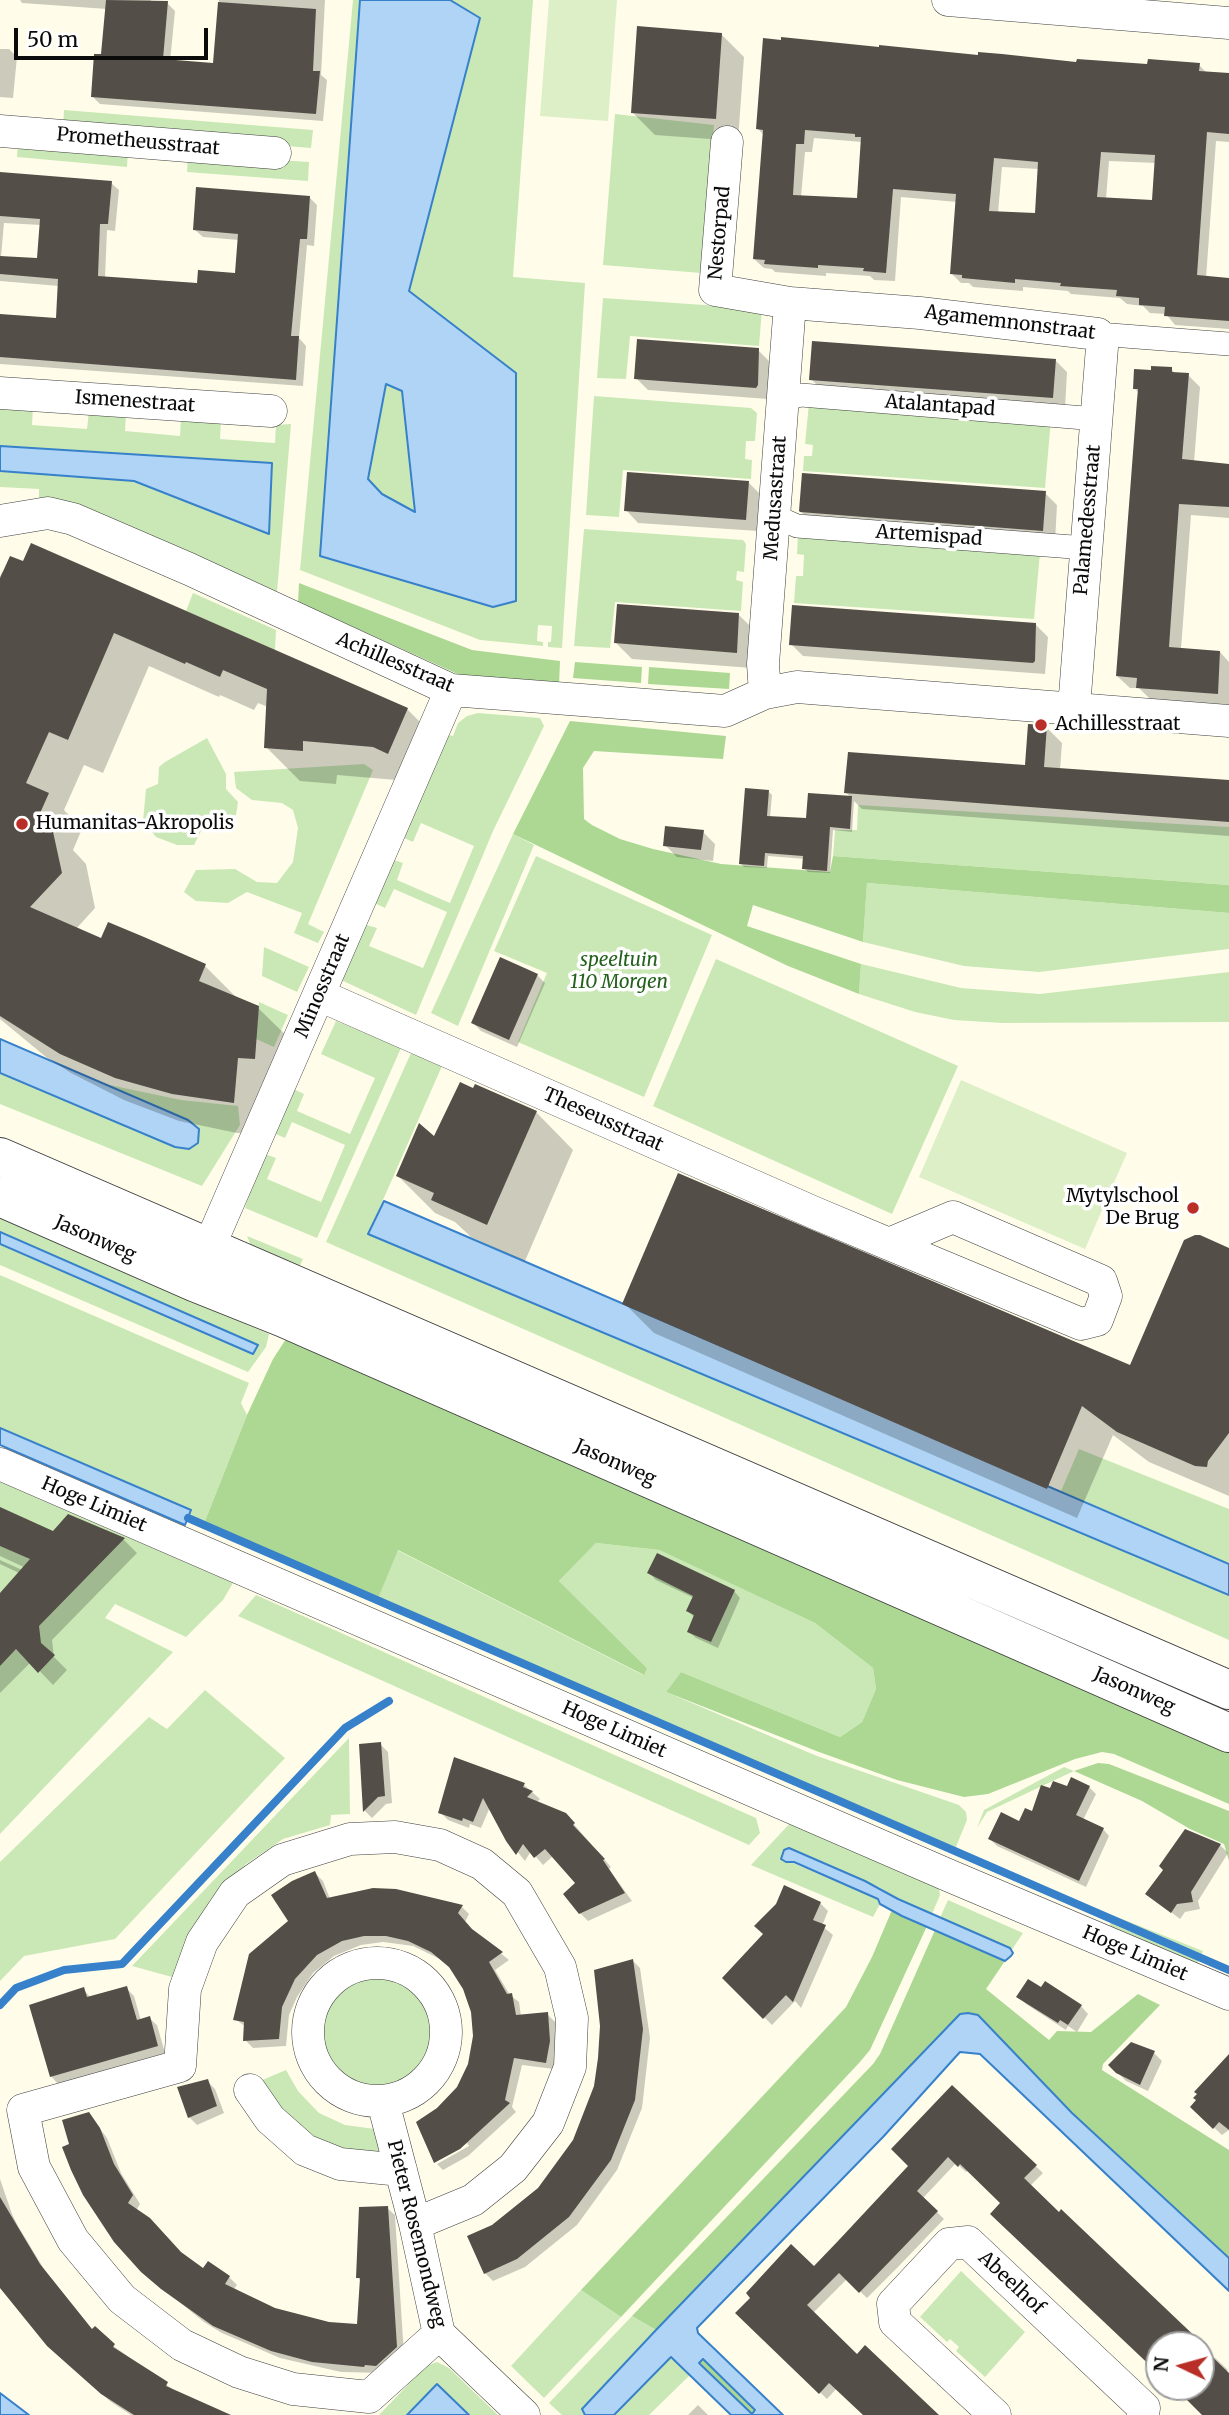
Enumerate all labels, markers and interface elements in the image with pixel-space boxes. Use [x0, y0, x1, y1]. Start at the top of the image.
scale bar [18, 14, 212, 58]
text: 50 m [27, 26, 78, 53]
street label: Prometheusstraat [55, 123, 221, 161]
street label: Nestorpad [705, 185, 735, 281]
street label: Agamemnonstraat [923, 301, 1097, 345]
street label: Ismenestraat [74, 386, 196, 418]
street label: Atalantapad [884, 391, 996, 421]
street label: Medusastraat [760, 435, 792, 561]
street label: Palamedesstraat [1070, 444, 1106, 596]
street label: Artemispad [875, 521, 983, 551]
street label: Achillesstraat [333, 628, 457, 698]
place label: Achillesstraat [1055, 714, 1180, 736]
marker: Achillesstraat [1033, 717, 1049, 733]
place label: Humanitas-Akropolis [36, 813, 234, 835]
marker: Humanitas-Akropolis [14, 816, 30, 832]
street label: Minosstraat [291, 931, 355, 1041]
park label: speeltuin 110 Morgen [570, 950, 668, 994]
street label: Theseusstraat [539, 1083, 667, 1157]
place label: Mytylschool De Brug [1066, 1186, 1179, 1230]
marker: Mytylschool De Brug [1185, 1200, 1201, 1216]
street label: Jasonweg [51, 1211, 139, 1267]
street label: Jasonweg [571, 1435, 659, 1491]
street label: Hoge Limiet [38, 1473, 150, 1537]
street label: Jasonweg [1090, 1663, 1178, 1719]
street label: Hoge Limiet [558, 1697, 670, 1763]
street label: Hoge Limiet [1079, 1922, 1191, 1986]
street label: Pieter Rosemondweg [382, 2138, 450, 2330]
street label: Abeelhof [973, 2247, 1049, 2319]
north arrow [1145, 2331, 1215, 2401]
text: N [1148, 2356, 1174, 2373]

